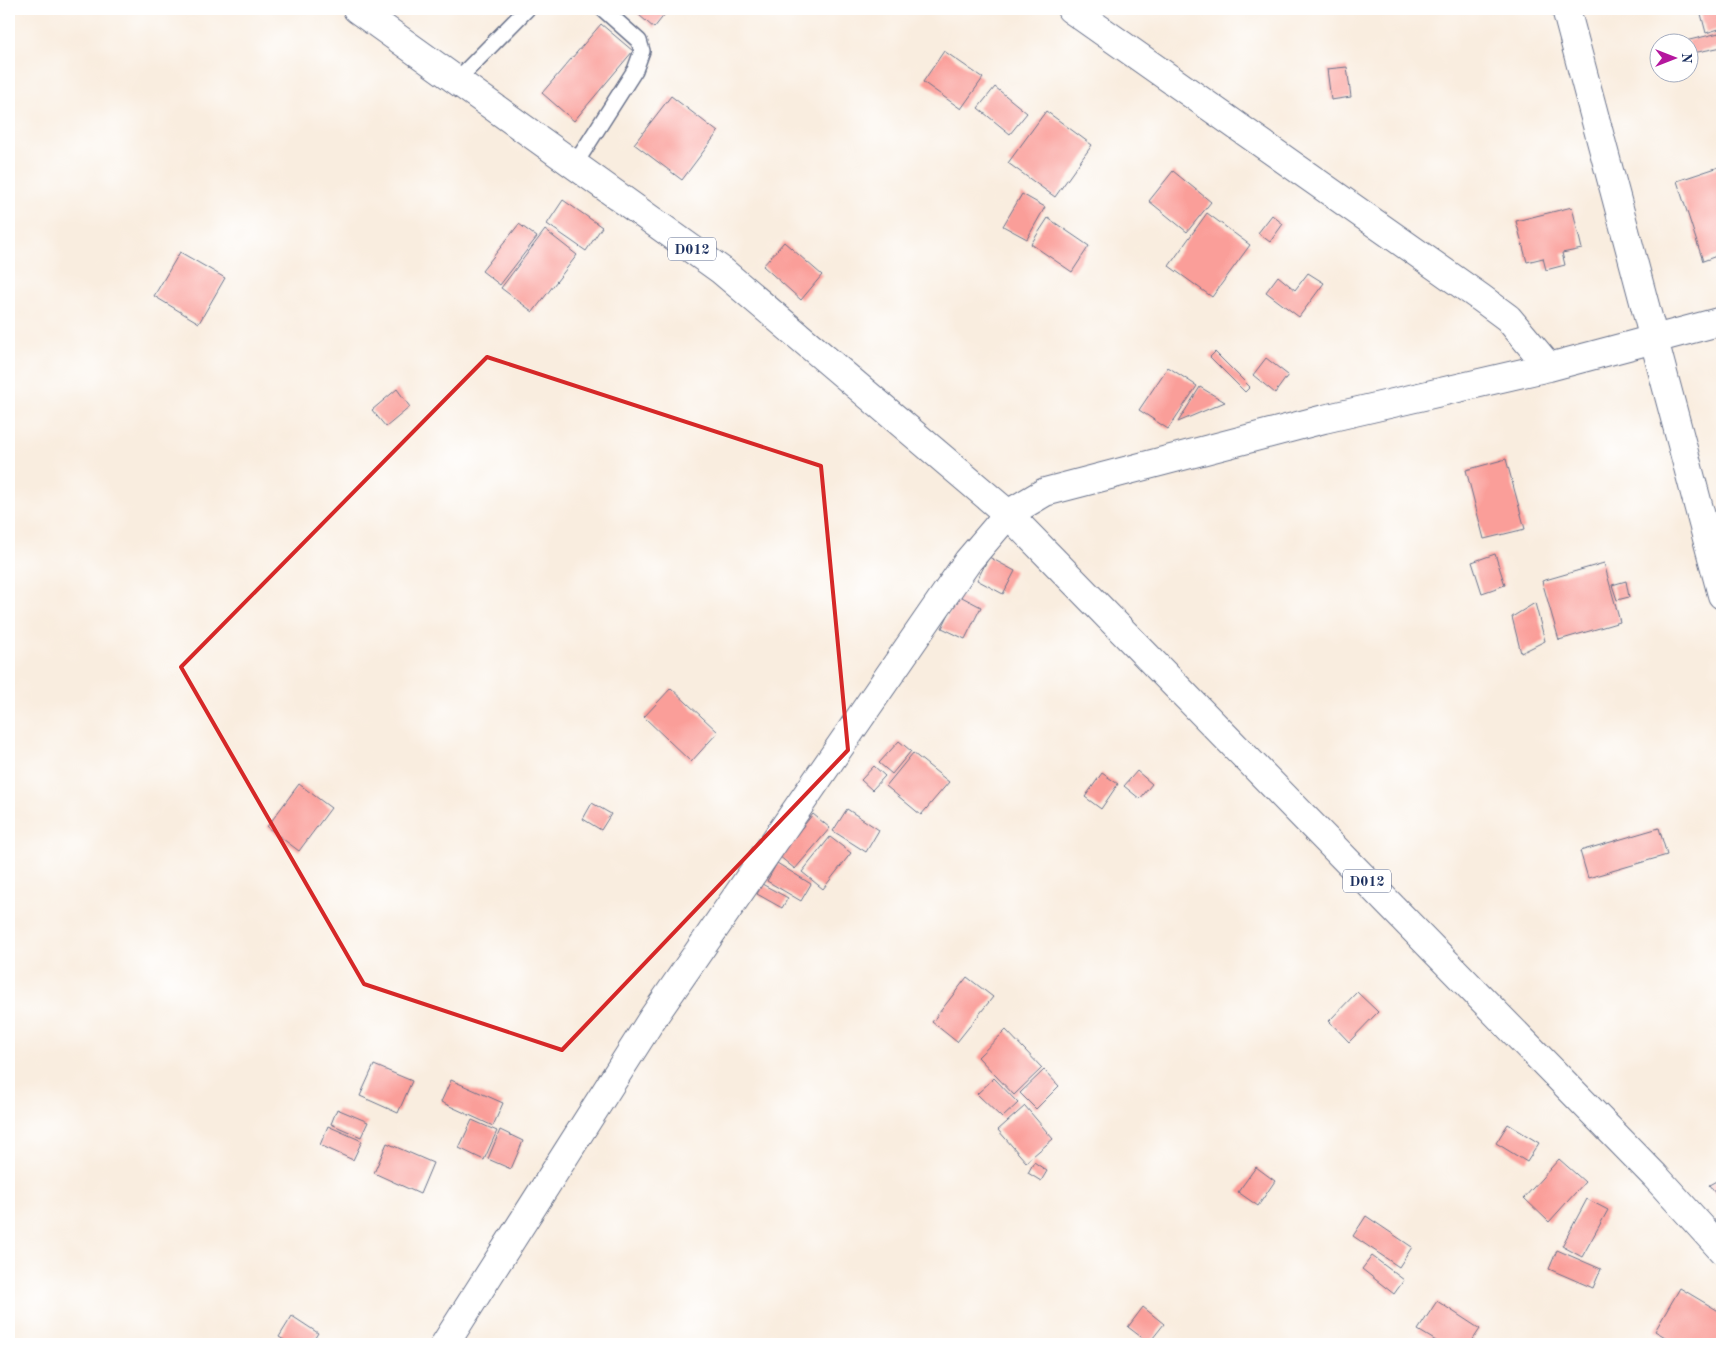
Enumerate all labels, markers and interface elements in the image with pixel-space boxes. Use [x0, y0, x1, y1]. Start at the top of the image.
north arrow [1648, 32, 1698, 82]
text: N [1679, 53, 1693, 64]
road number: D012 [668, 238, 716, 260]
road number: D012 [1343, 869, 1391, 892]

